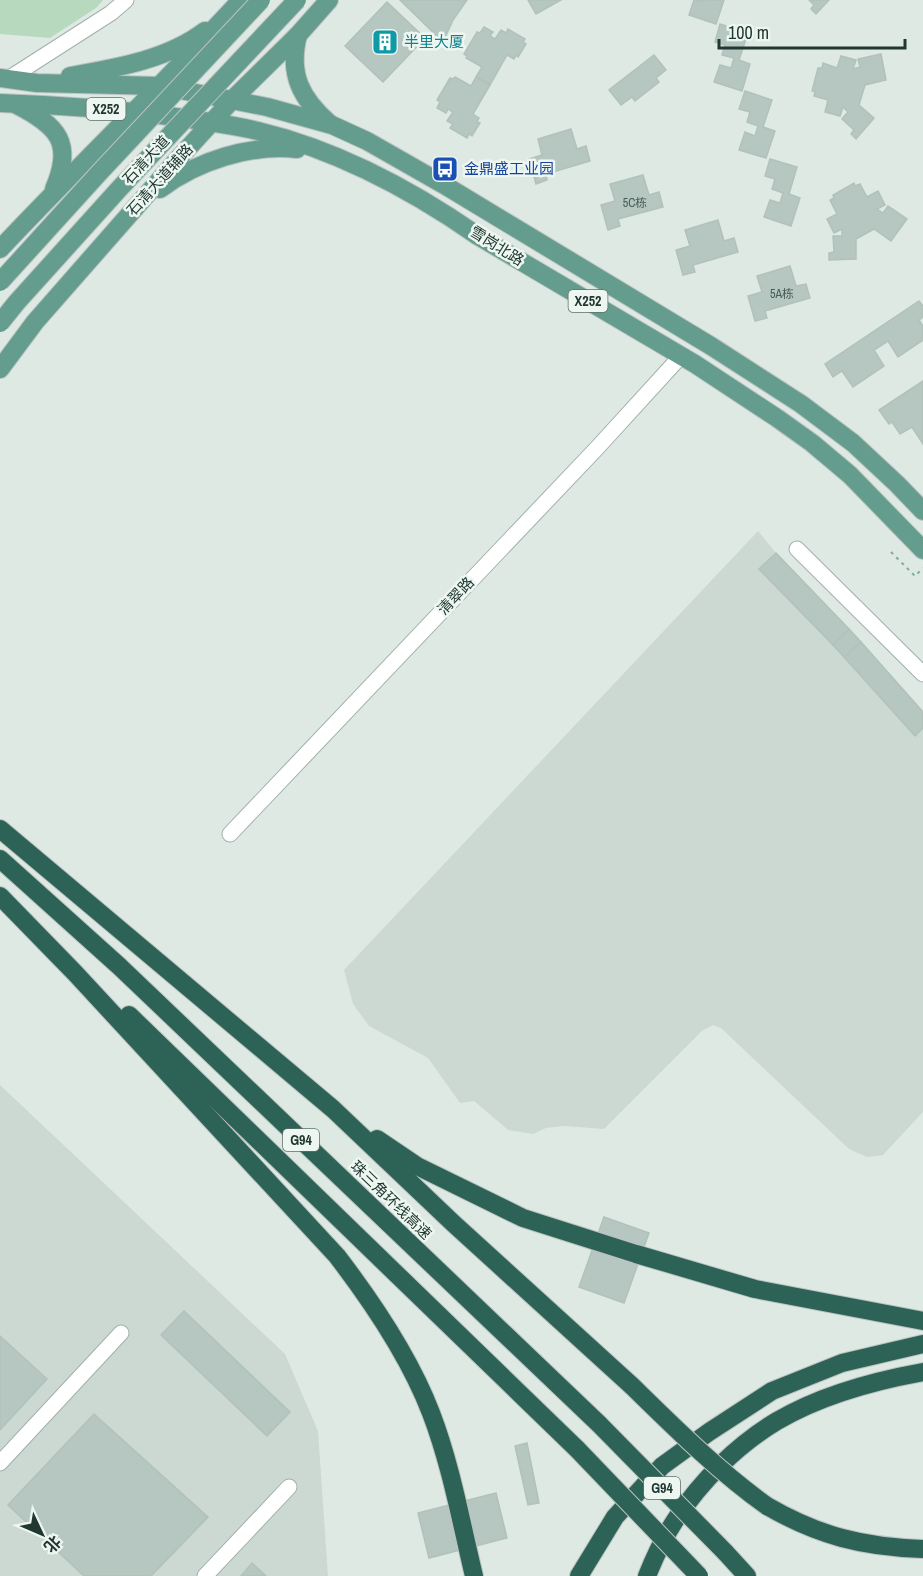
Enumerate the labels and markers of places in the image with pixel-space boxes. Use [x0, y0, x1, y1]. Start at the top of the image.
building icon: 半里大厦 [370, 27, 400, 57]
place label: 半里大厦 [404, 31, 464, 52]
bus stop icon: 金鼎盛工业园 [430, 154, 460, 184]
place label: 金鼎盛工业园 [464, 158, 554, 179]

